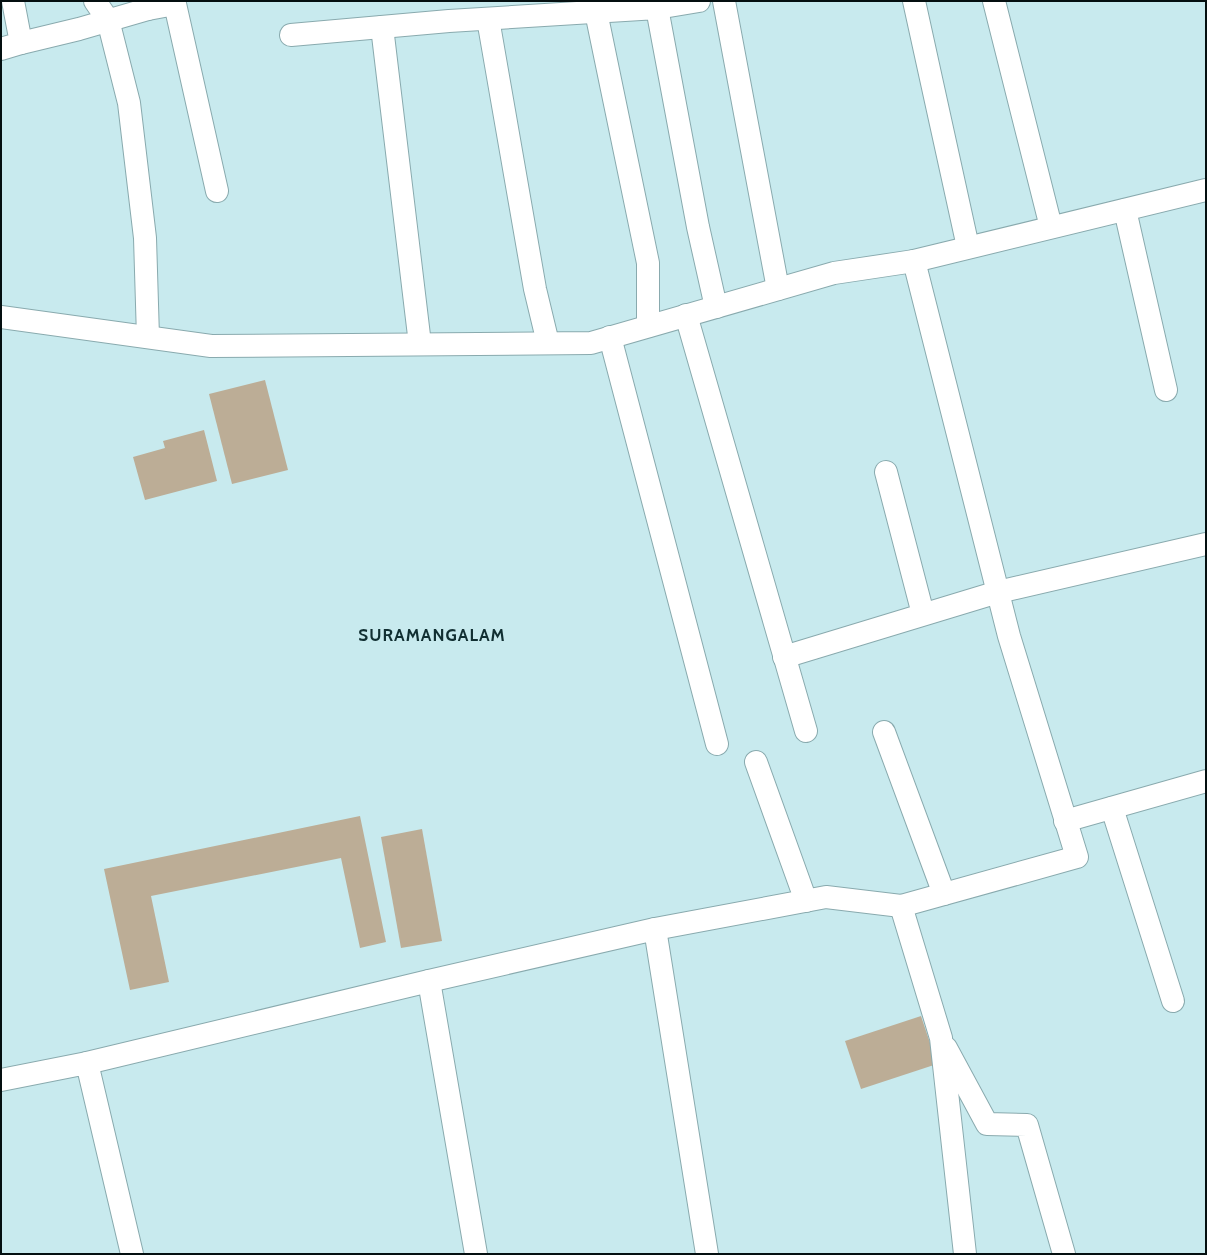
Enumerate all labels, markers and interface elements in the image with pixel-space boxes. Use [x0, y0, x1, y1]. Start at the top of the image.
district label: SURAMANGALAM [358, 625, 506, 645]

